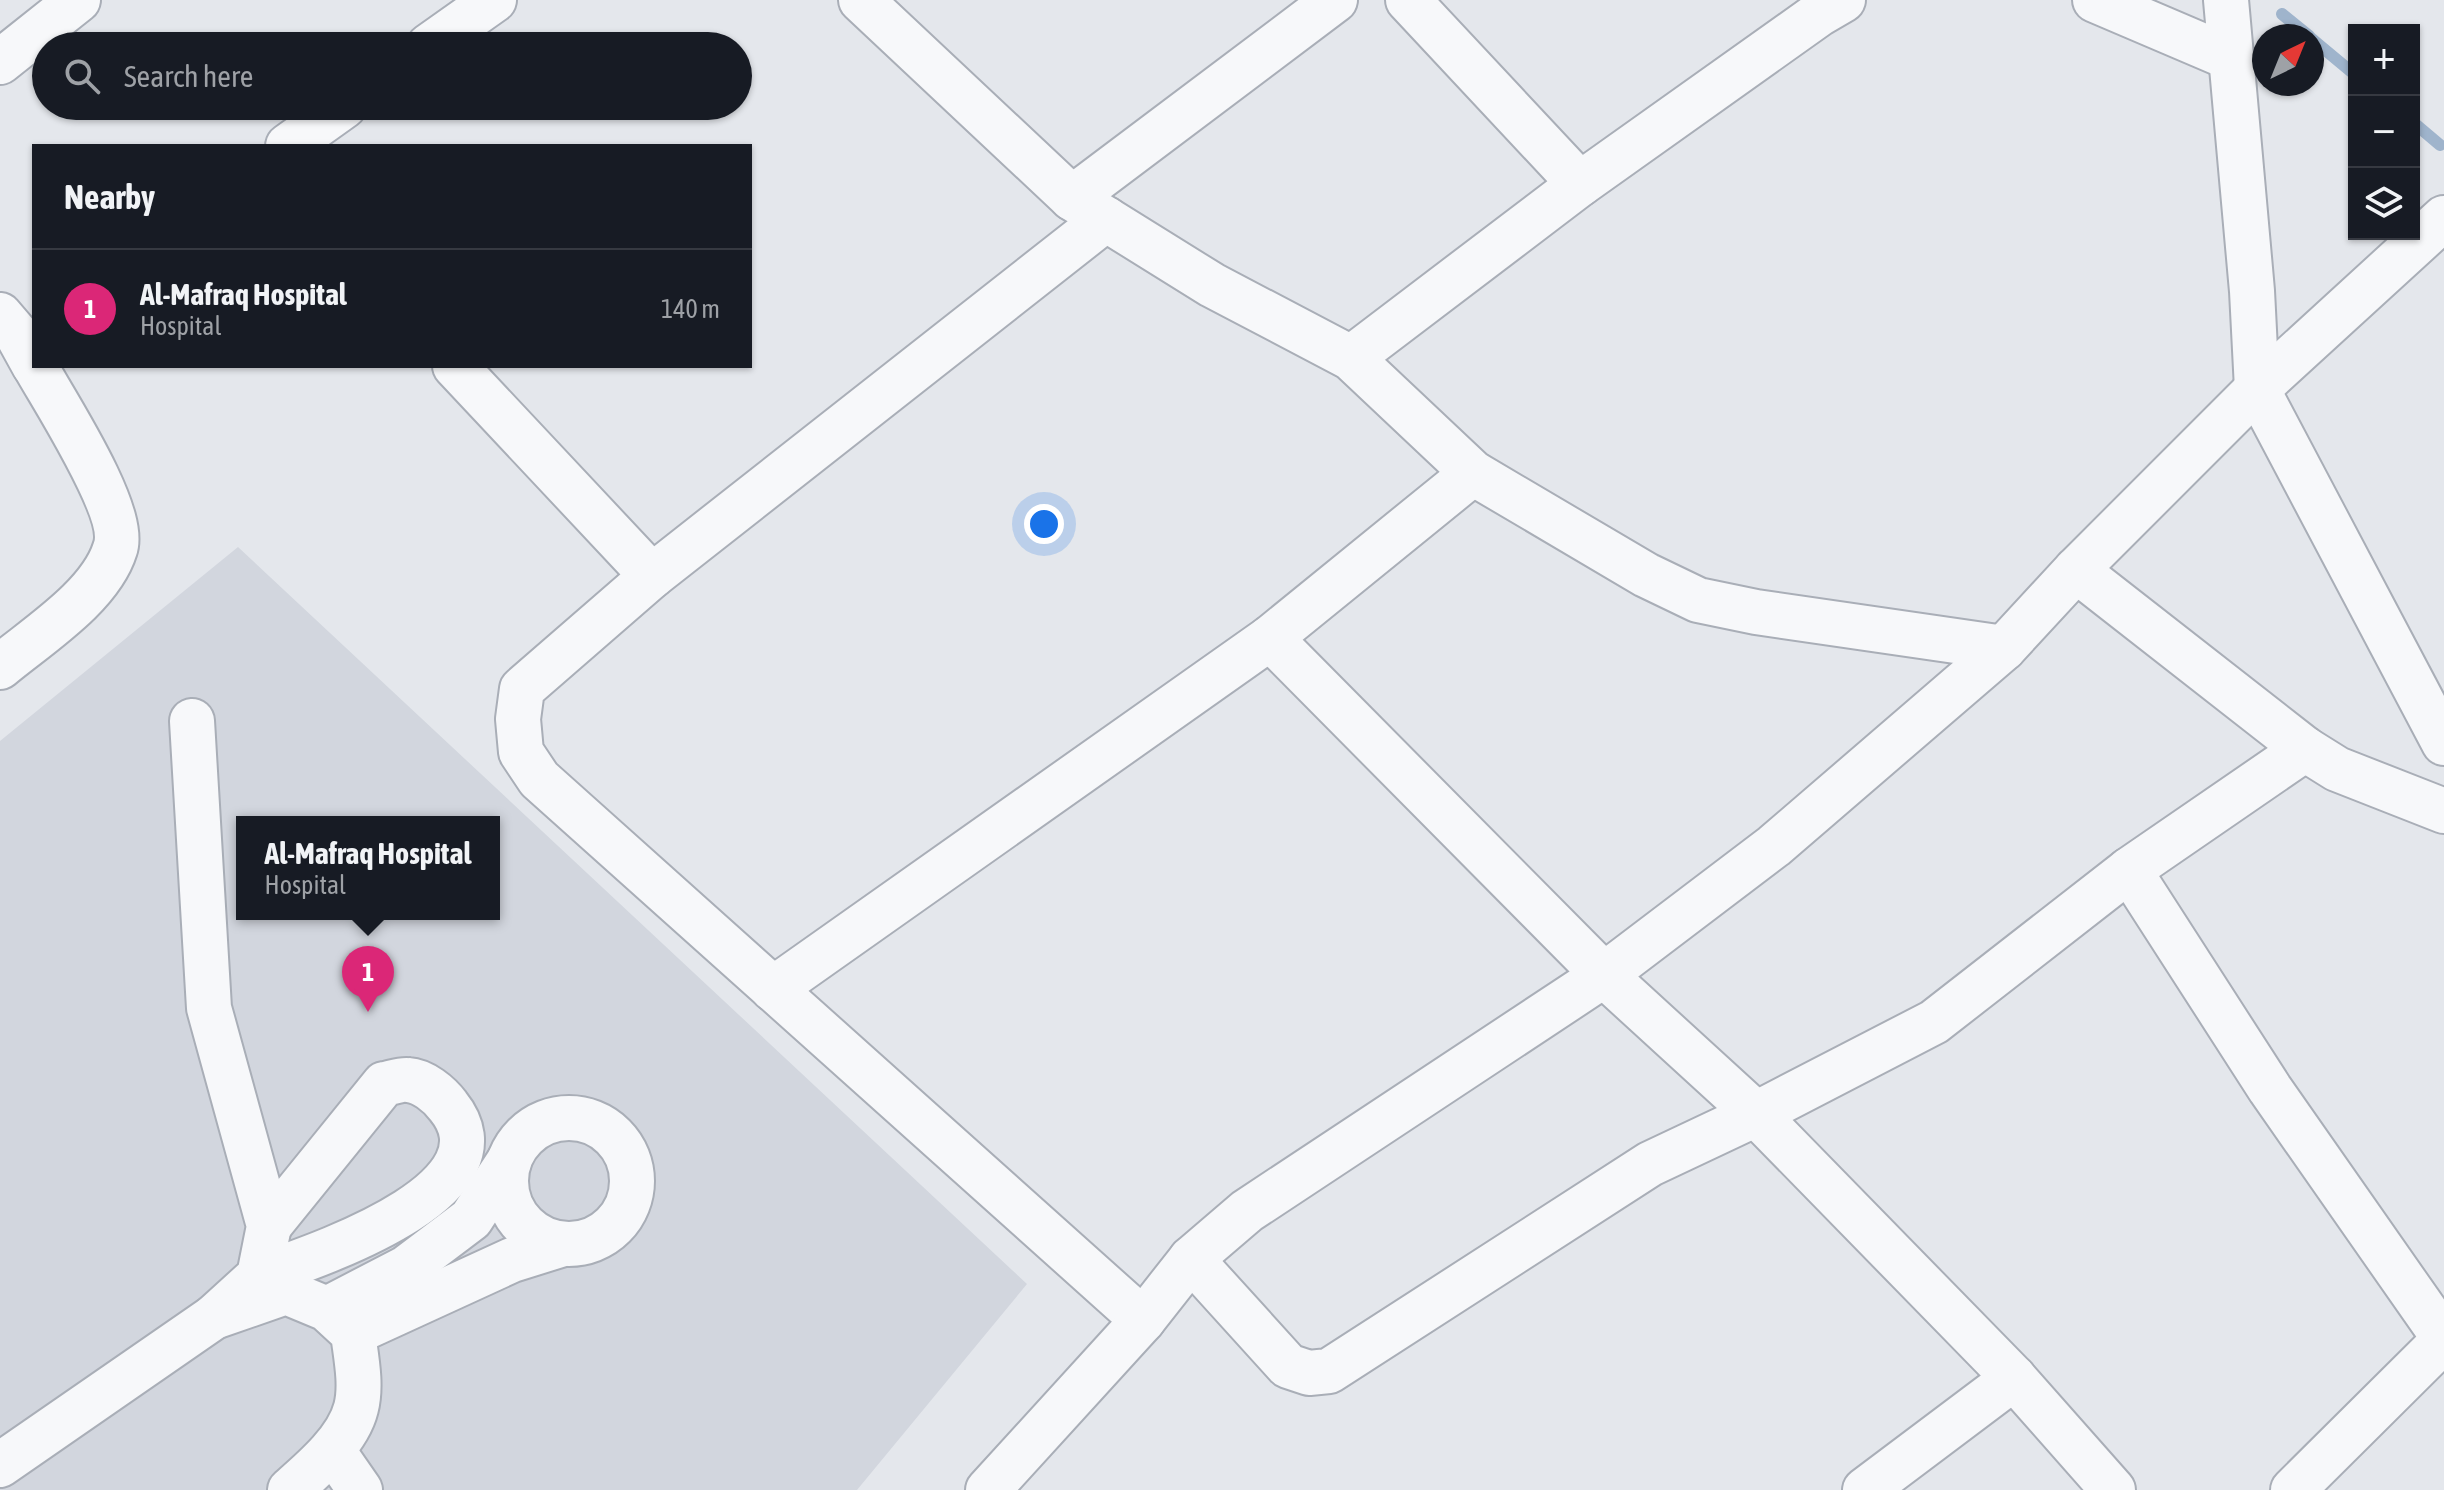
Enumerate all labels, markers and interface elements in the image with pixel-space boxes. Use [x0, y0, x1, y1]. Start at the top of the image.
north arrow [2252, 24, 2324, 96]
map controls [2348, 24, 2420, 240]
button: + [2348, 24, 2420, 96]
search box [32, 32, 752, 120]
icon: search [60, 54, 104, 98]
text: Search here [124, 59, 253, 93]
button: − [2348, 96, 2420, 168]
button: layers [2348, 168, 2420, 240]
text: Nearby [64, 177, 155, 216]
text: Al-Mafraq Hospital [140, 277, 347, 311]
text: 1 [84, 294, 96, 324]
text: 140 m [661, 294, 720, 324]
text: Hospital [140, 311, 221, 341]
your location [1024, 504, 1064, 544]
popup [236, 816, 500, 920]
text: Al-Mafraq Hospital [265, 836, 471, 870]
text: Hospital [265, 870, 346, 900]
pin: 1 [342, 946, 394, 1012]

